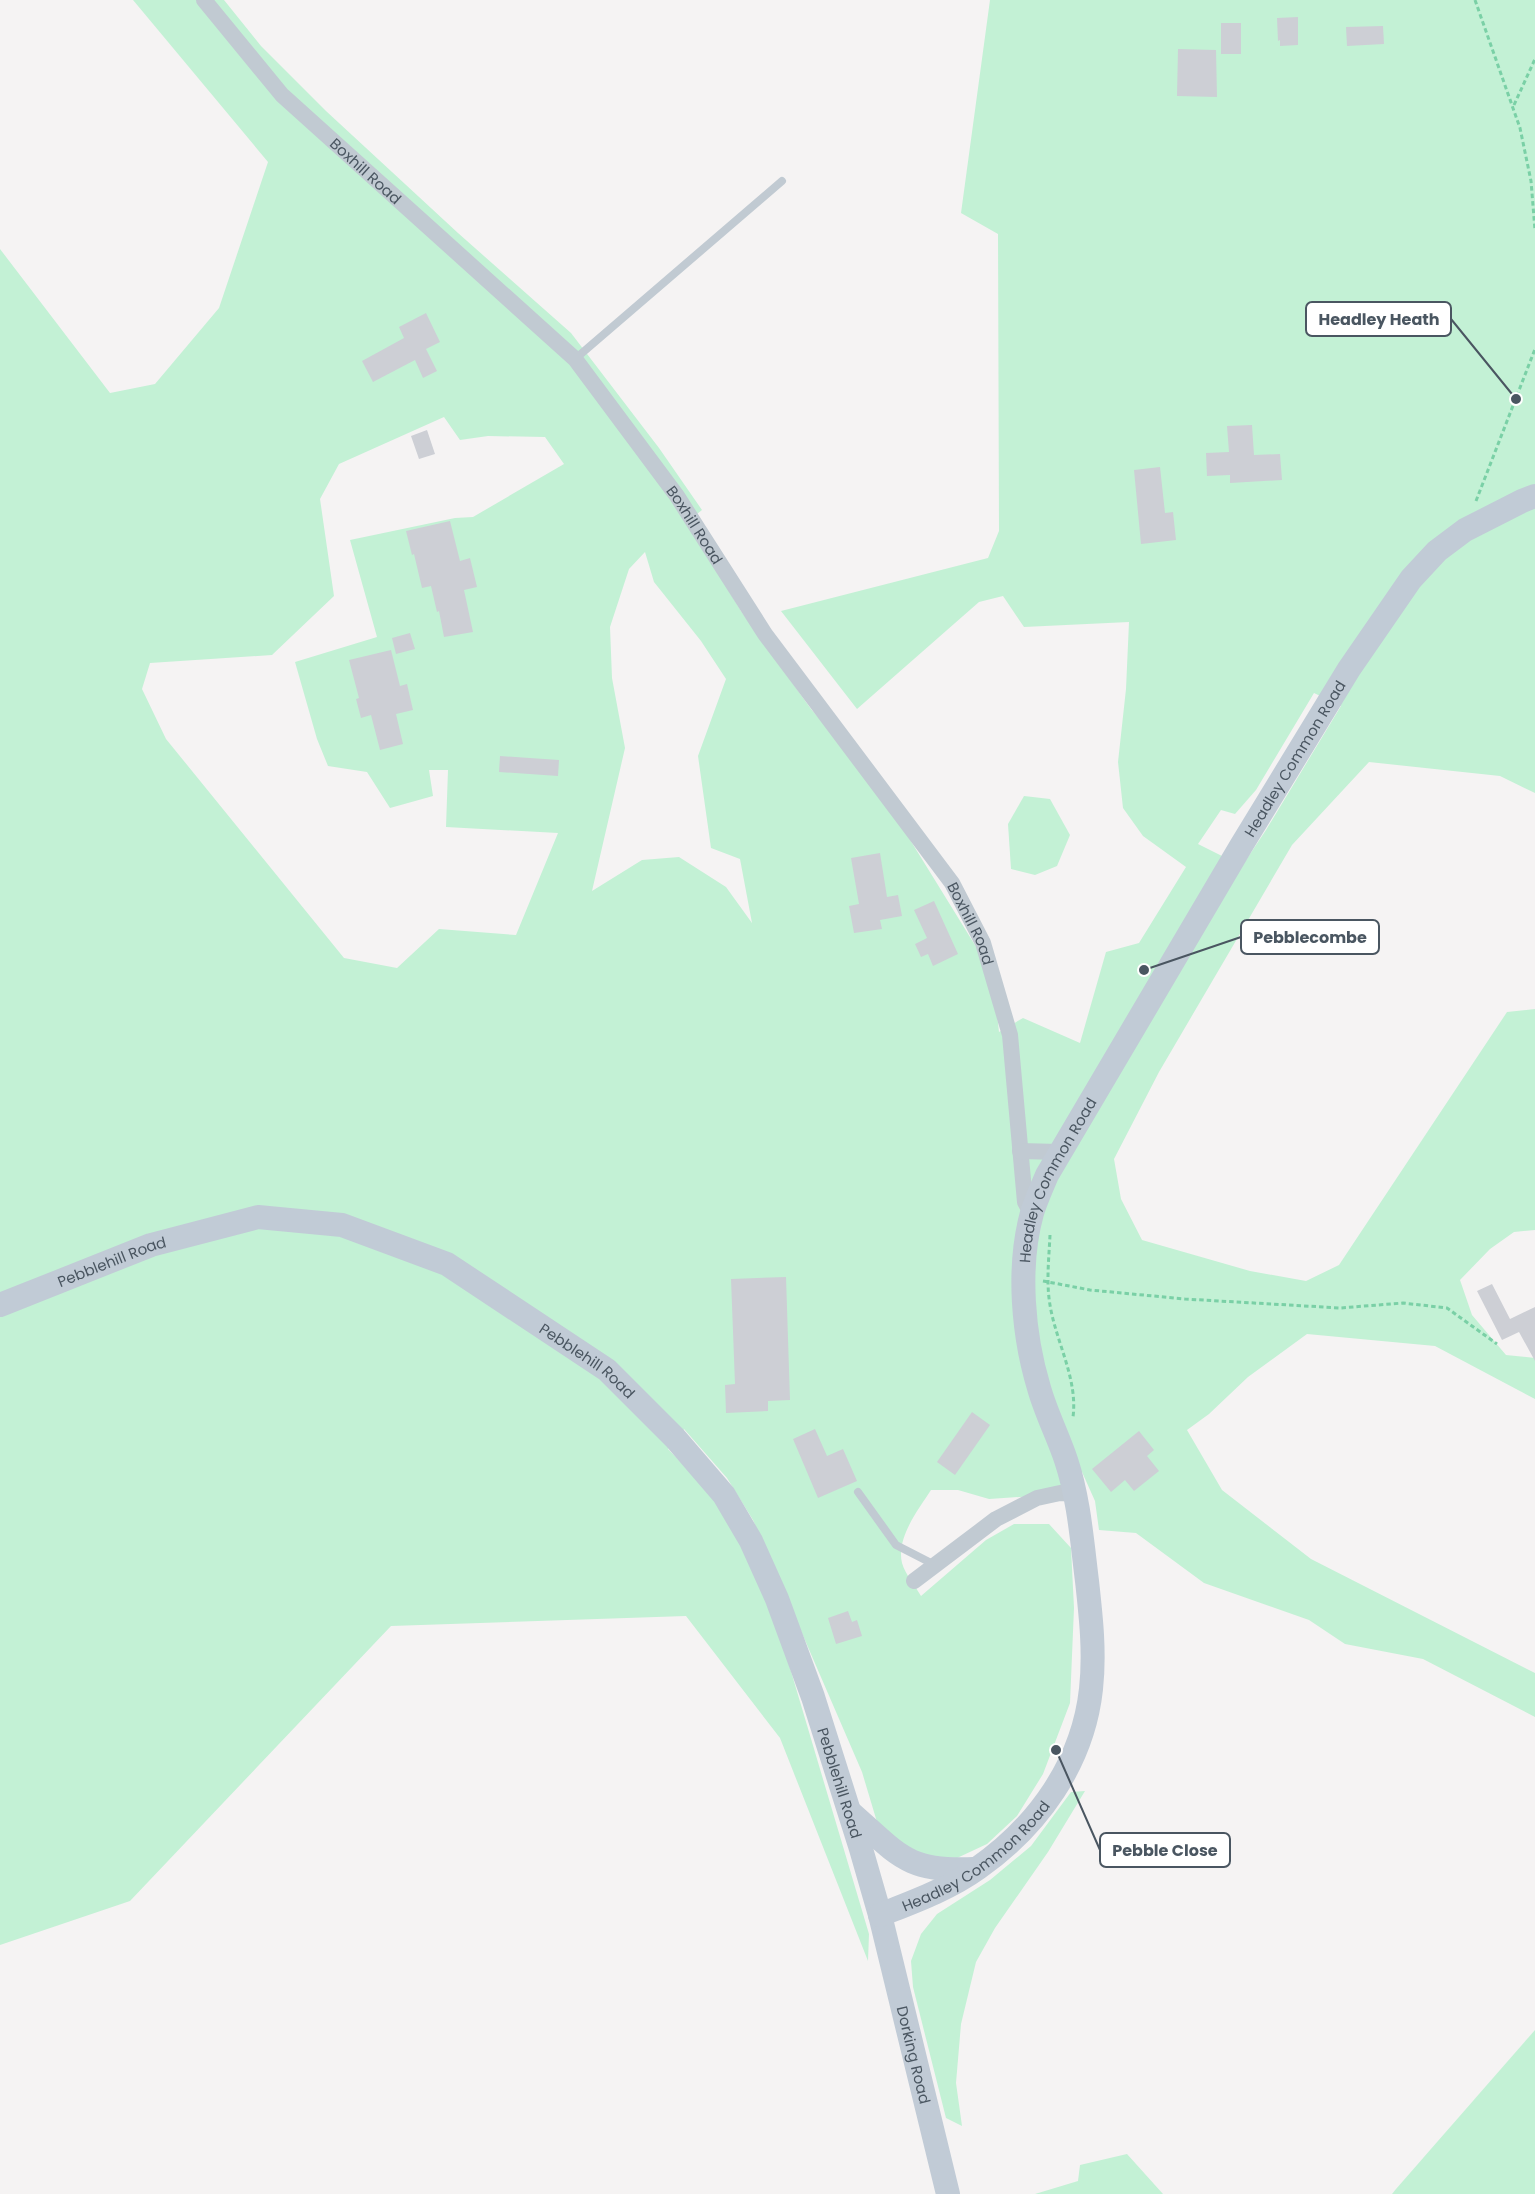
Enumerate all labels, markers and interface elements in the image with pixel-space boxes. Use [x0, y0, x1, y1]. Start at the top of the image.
street label: Boxhill Road [326, 133, 406, 209]
callout: Headley Heath [1306, 302, 1451, 336]
text: Headley Heath [1318, 308, 1440, 331]
street label: Boxhill Road [662, 481, 728, 568]
street label: Headley Common Road [1239, 676, 1350, 841]
street label: Boxhill Road [943, 878, 999, 967]
callout: Pebblecombe [1241, 920, 1379, 954]
text: Pebblecombe [1253, 926, 1367, 949]
street label: Headley Common Road [1013, 1093, 1101, 1264]
street label: Pebblehill Road [54, 1231, 168, 1292]
street label: Pebblehill Road [535, 1318, 640, 1403]
street label: Pebblehill Road [813, 1725, 867, 1841]
street label: Headley Common Road [899, 1796, 1054, 1916]
callout: Pebble Close [1100, 1833, 1230, 1867]
text: Pebble Close [1112, 1839, 1218, 1862]
street label: Dorking Road [892, 2004, 936, 2106]

